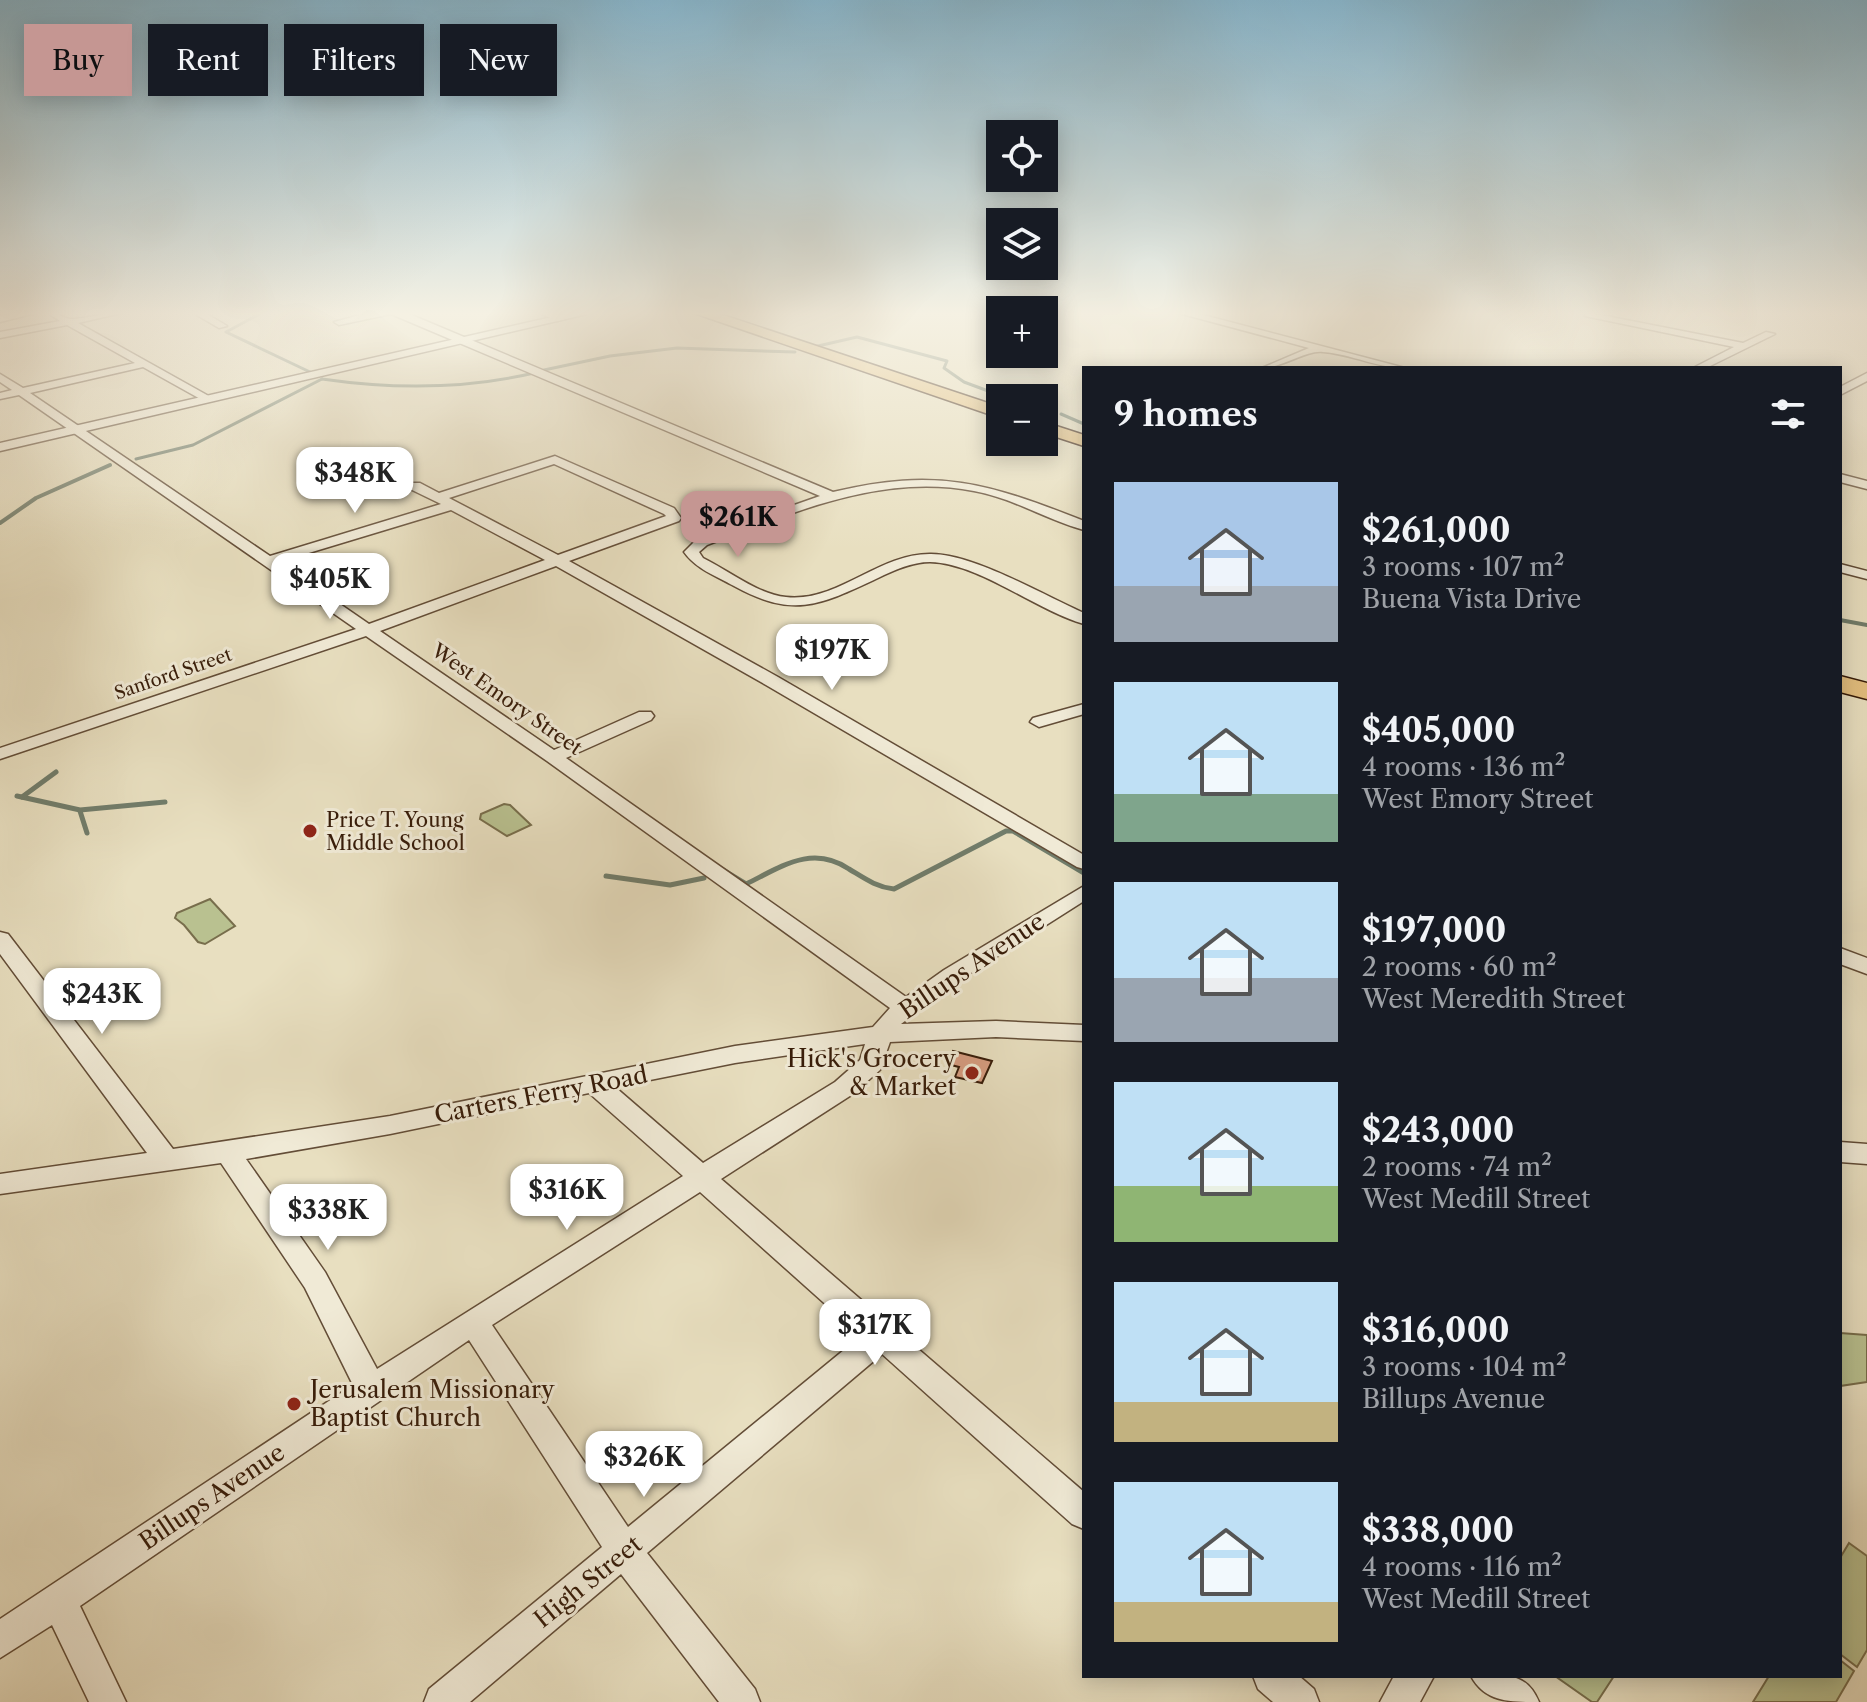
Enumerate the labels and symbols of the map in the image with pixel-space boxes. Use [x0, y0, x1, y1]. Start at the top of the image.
pin: $348K [299, 447, 411, 515]
pin: $261K [682, 491, 794, 559]
pin: $405K [274, 553, 386, 621]
pin: $197K [776, 624, 888, 692]
street label: West Emory Street [426, 638, 587, 760]
street label: Sanford Street [111, 643, 235, 704]
place label: Price T. Young Middle School [326, 808, 465, 855]
marker: Price T. Young Middle School [301, 822, 319, 840]
street label: Billups Avenue [894, 906, 1050, 1025]
pin: $243K [46, 968, 158, 1036]
place label: Hick's Grocery & Market [787, 1044, 957, 1101]
street label: Carters Ferry Road [432, 1060, 650, 1129]
marker: Hick's Grocery & Market [963, 1064, 981, 1082]
pin: $316K [511, 1164, 623, 1232]
pin: $338K [272, 1184, 384, 1252]
pin: $317K [819, 1299, 931, 1367]
place label: Jerusalem Missionary Baptist Church [306, 1375, 555, 1432]
marker: Jerusalem Missionary Baptist Church [285, 1395, 303, 1413]
pin: $326K [588, 1431, 700, 1499]
street label: Billups Avenue [134, 1437, 290, 1556]
street label: High Street [528, 1529, 648, 1634]

